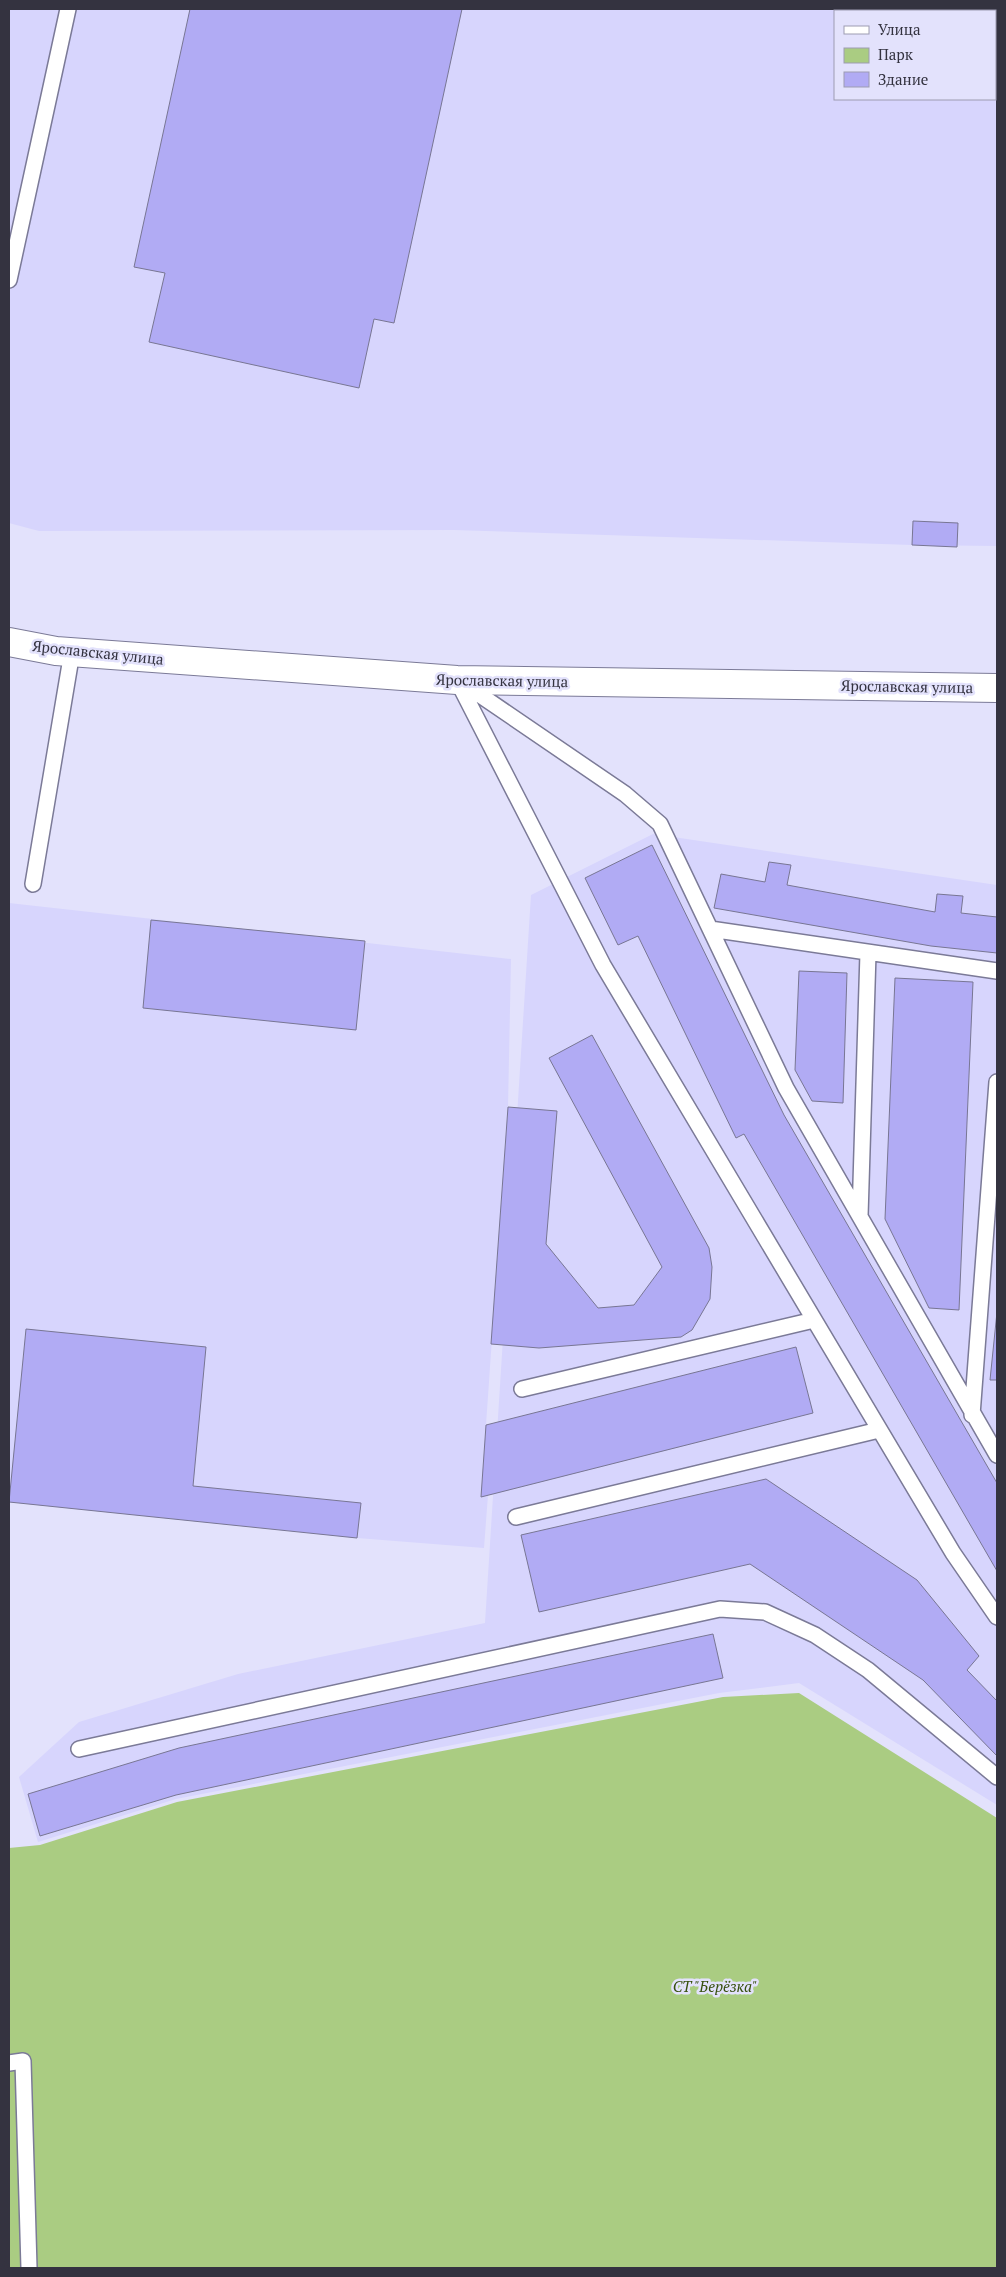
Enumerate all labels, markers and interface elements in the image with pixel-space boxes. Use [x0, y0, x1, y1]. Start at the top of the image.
legend [834, 10, 996, 100]
text: Улица [878, 19, 921, 39]
text: Парк [878, 44, 914, 64]
text: Здание [878, 69, 928, 89]
street label: Ярославская улица [31, 635, 165, 669]
street label: Ярославская улица [436, 669, 569, 691]
street label: Ярославская улица [841, 675, 974, 697]
park label: СТ "Берёзка" [673, 1976, 757, 1996]

